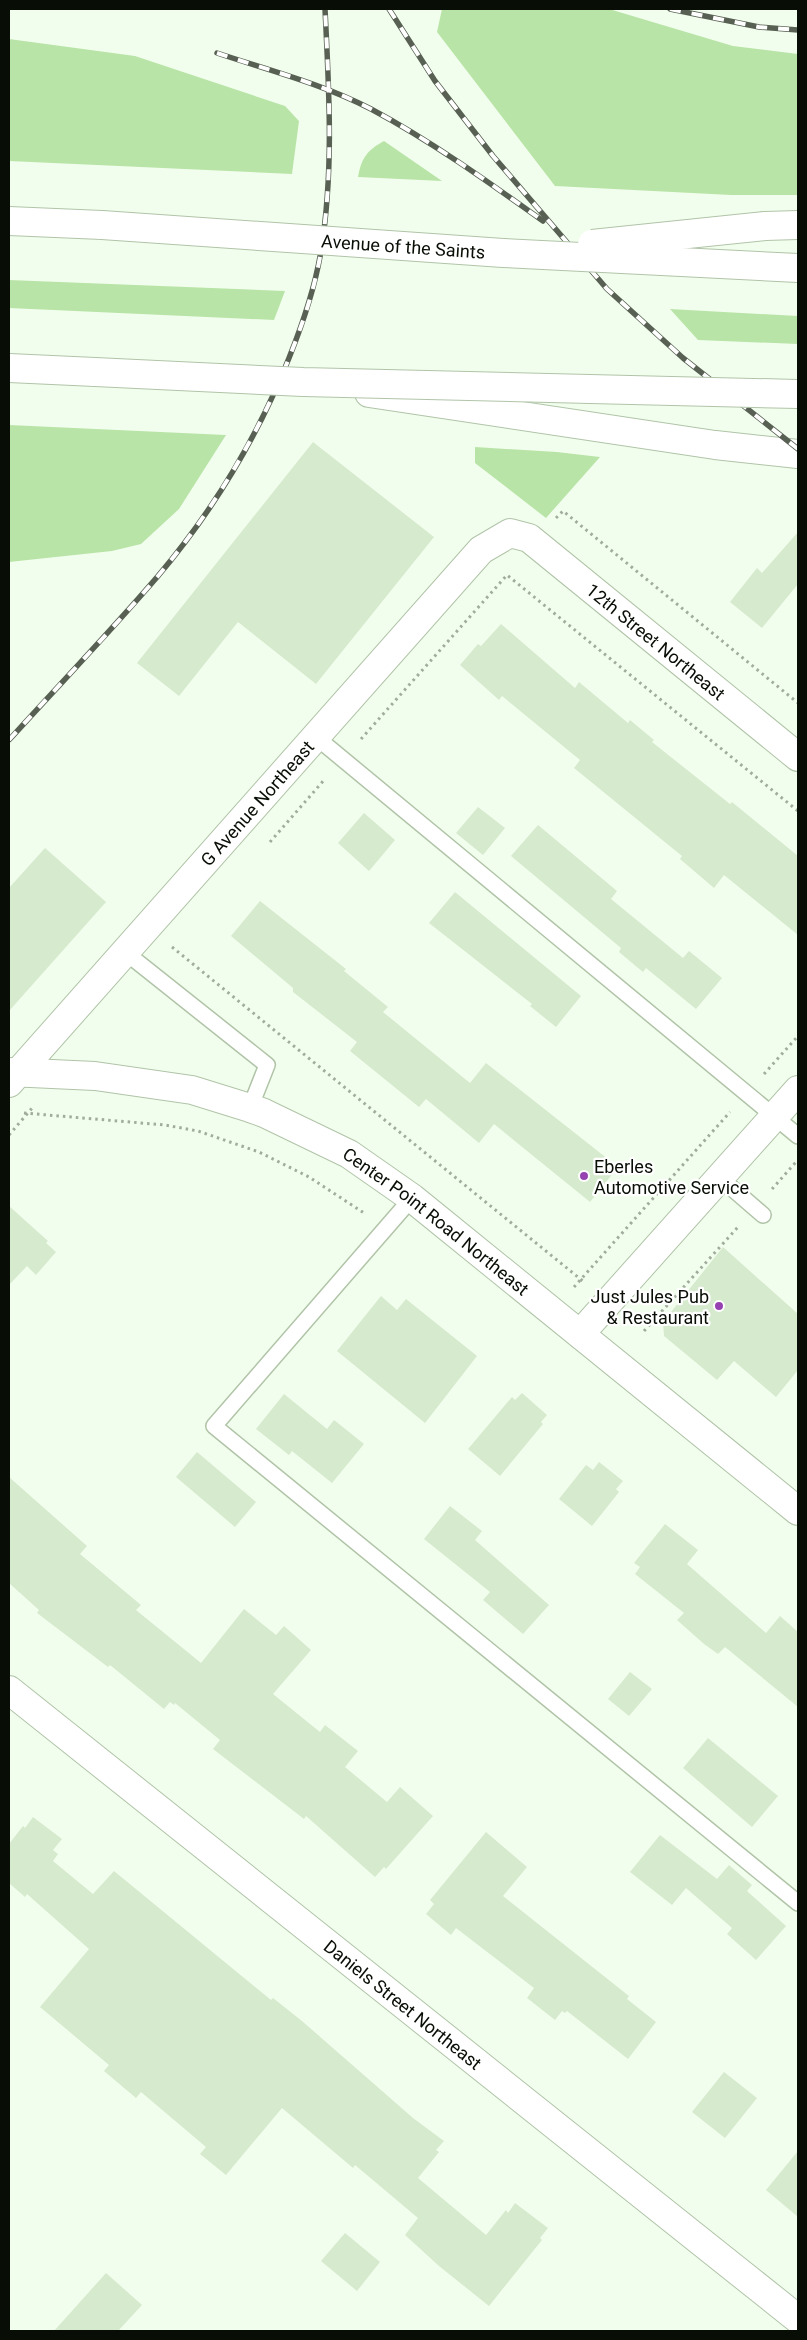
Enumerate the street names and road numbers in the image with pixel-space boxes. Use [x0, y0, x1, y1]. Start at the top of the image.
street label: Avenue of the Saints [321, 230, 486, 262]
street label: 12th Street Northeast [583, 579, 730, 704]
street label: G Avenue Northeast [196, 736, 318, 870]
street label: Center Point Road Northeast [339, 1143, 533, 1299]
street label: Daniels Street Northeast [320, 1935, 486, 2073]

